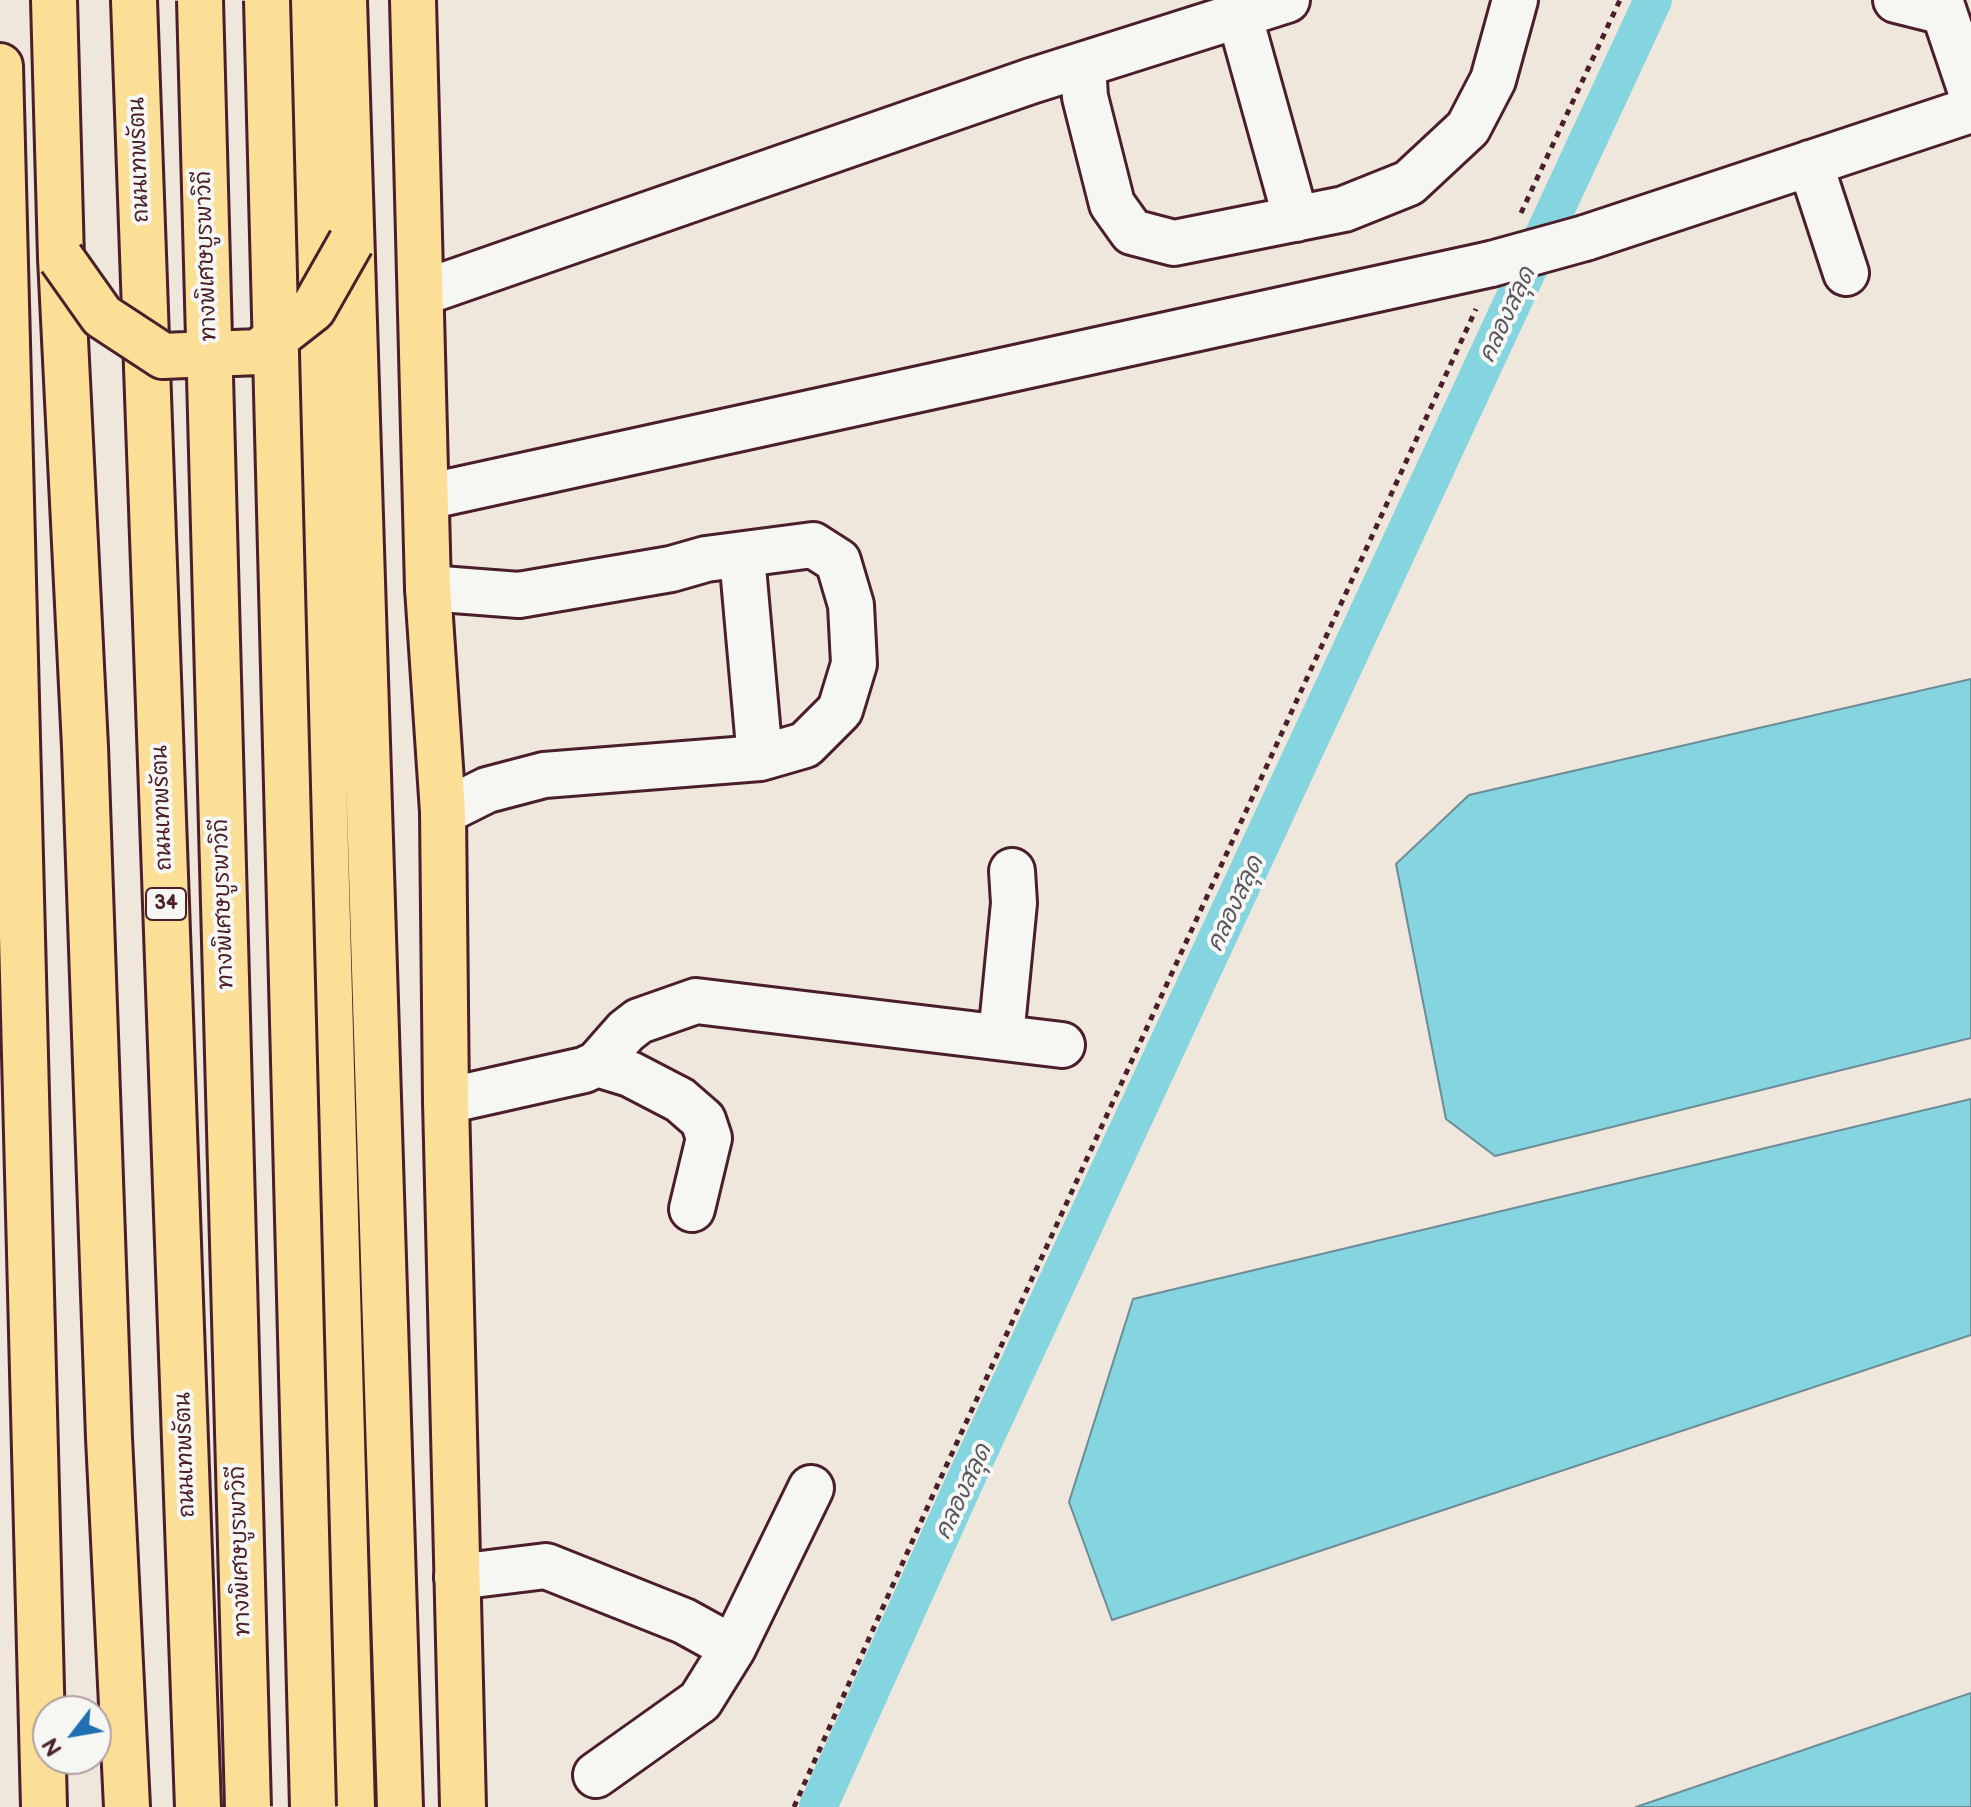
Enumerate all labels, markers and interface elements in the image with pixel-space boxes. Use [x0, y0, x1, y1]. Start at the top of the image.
street label: ถนนเทพรัตน [125, 97, 155, 223]
street label: ทางพิเศษบูรพาวิถี [191, 170, 223, 342]
water label: คลองสลุด [1473, 263, 1543, 367]
street label: ถนนเทพรัตน [148, 745, 178, 871]
street label: ทางพิเศษบูรพาวิถี [208, 818, 240, 990]
water label: คลองสลุด [1201, 852, 1271, 956]
road number: 34 [146, 888, 186, 920]
street label: ถนนเทพรัตน [171, 1392, 201, 1518]
water label: คลองสลุด [929, 1440, 999, 1544]
street label: ทางพิเศษบูรพาวิถี [225, 1465, 257, 1637]
north arrow [32, 1695, 112, 1775]
text: N [37, 1733, 69, 1761]

